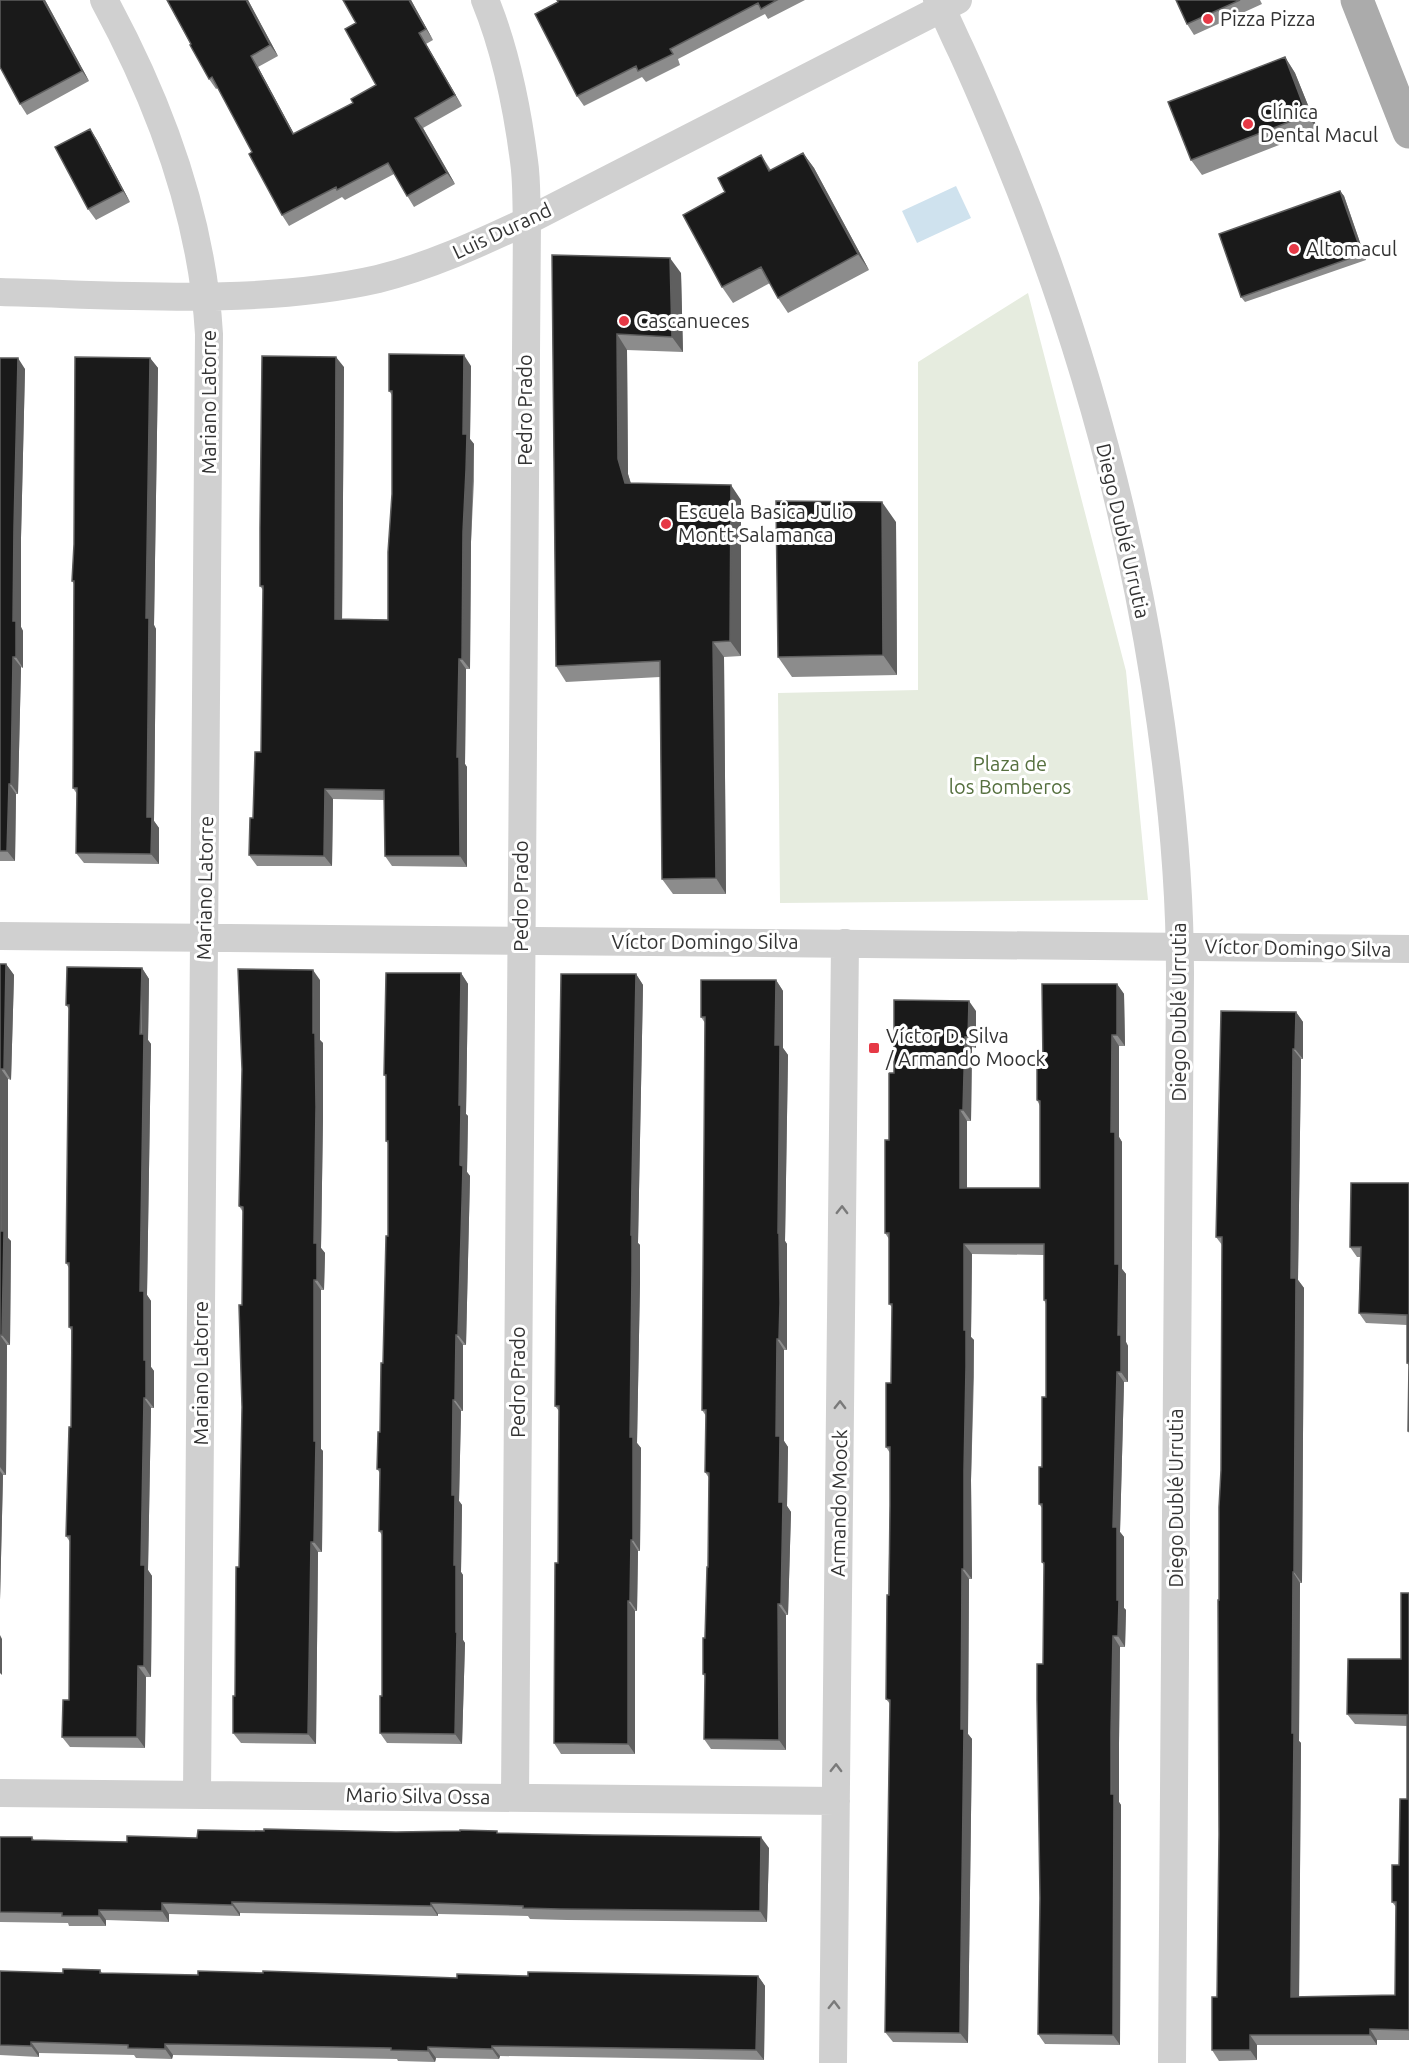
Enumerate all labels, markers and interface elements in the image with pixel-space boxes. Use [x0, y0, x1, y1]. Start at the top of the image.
place label: Pizza Pizza [1220, 7, 1316, 30]
marker: Pizza Pizza [1201, 12, 1215, 26]
place label: Clínica Dental Macul [1260, 100, 1378, 146]
marker: Clínica Dental Macul [1241, 117, 1255, 131]
street label: Luis Durand [449, 198, 555, 263]
place label: Altomacul [1306, 237, 1397, 260]
marker: Altomacul [1287, 242, 1301, 256]
place label: Cascanueces [636, 309, 750, 332]
marker: Cascanueces [617, 314, 631, 328]
street label: Mariano Latorre [197, 330, 220, 474]
street label: Pedro Prado [513, 354, 536, 466]
street label: Diego Dublé Urrutia [1092, 441, 1155, 621]
place label: Escuela Basica Julio Montt Salamanca [678, 500, 853, 546]
marker: Escuela Basica Julio Montt Salamanca [659, 517, 673, 531]
park label: Plaza de los Bomberos [949, 752, 1071, 798]
street label: Mariano Latorre [192, 816, 217, 960]
street label: Pedro Prado [509, 840, 532, 952]
street label: Diego Dublé Urrutia [1167, 922, 1190, 1102]
street label: Víctor Domingo Silva [612, 930, 798, 953]
street label: Víctor Domingo Silva [1204, 934, 1392, 961]
place label: Víctor D. Silva / Armando Moock [885, 1024, 1046, 1070]
marker: Víctor D. Silva / Armando Moock [867, 1041, 881, 1055]
one-way arrow [836, 1205, 848, 1214]
street label: Mariano Latorre [189, 1301, 212, 1445]
street label: Pedro Prado [506, 1326, 529, 1438]
one-way arrow [834, 1400, 846, 1409]
street label: Diego Dublé Urrutia [1164, 1408, 1187, 1588]
street label: Armando Moock [826, 1429, 851, 1577]
one-way arrow [830, 1763, 842, 1772]
street label: Mario Silva Ossa [345, 1783, 491, 1808]
one-way arrow [828, 2000, 840, 2009]

